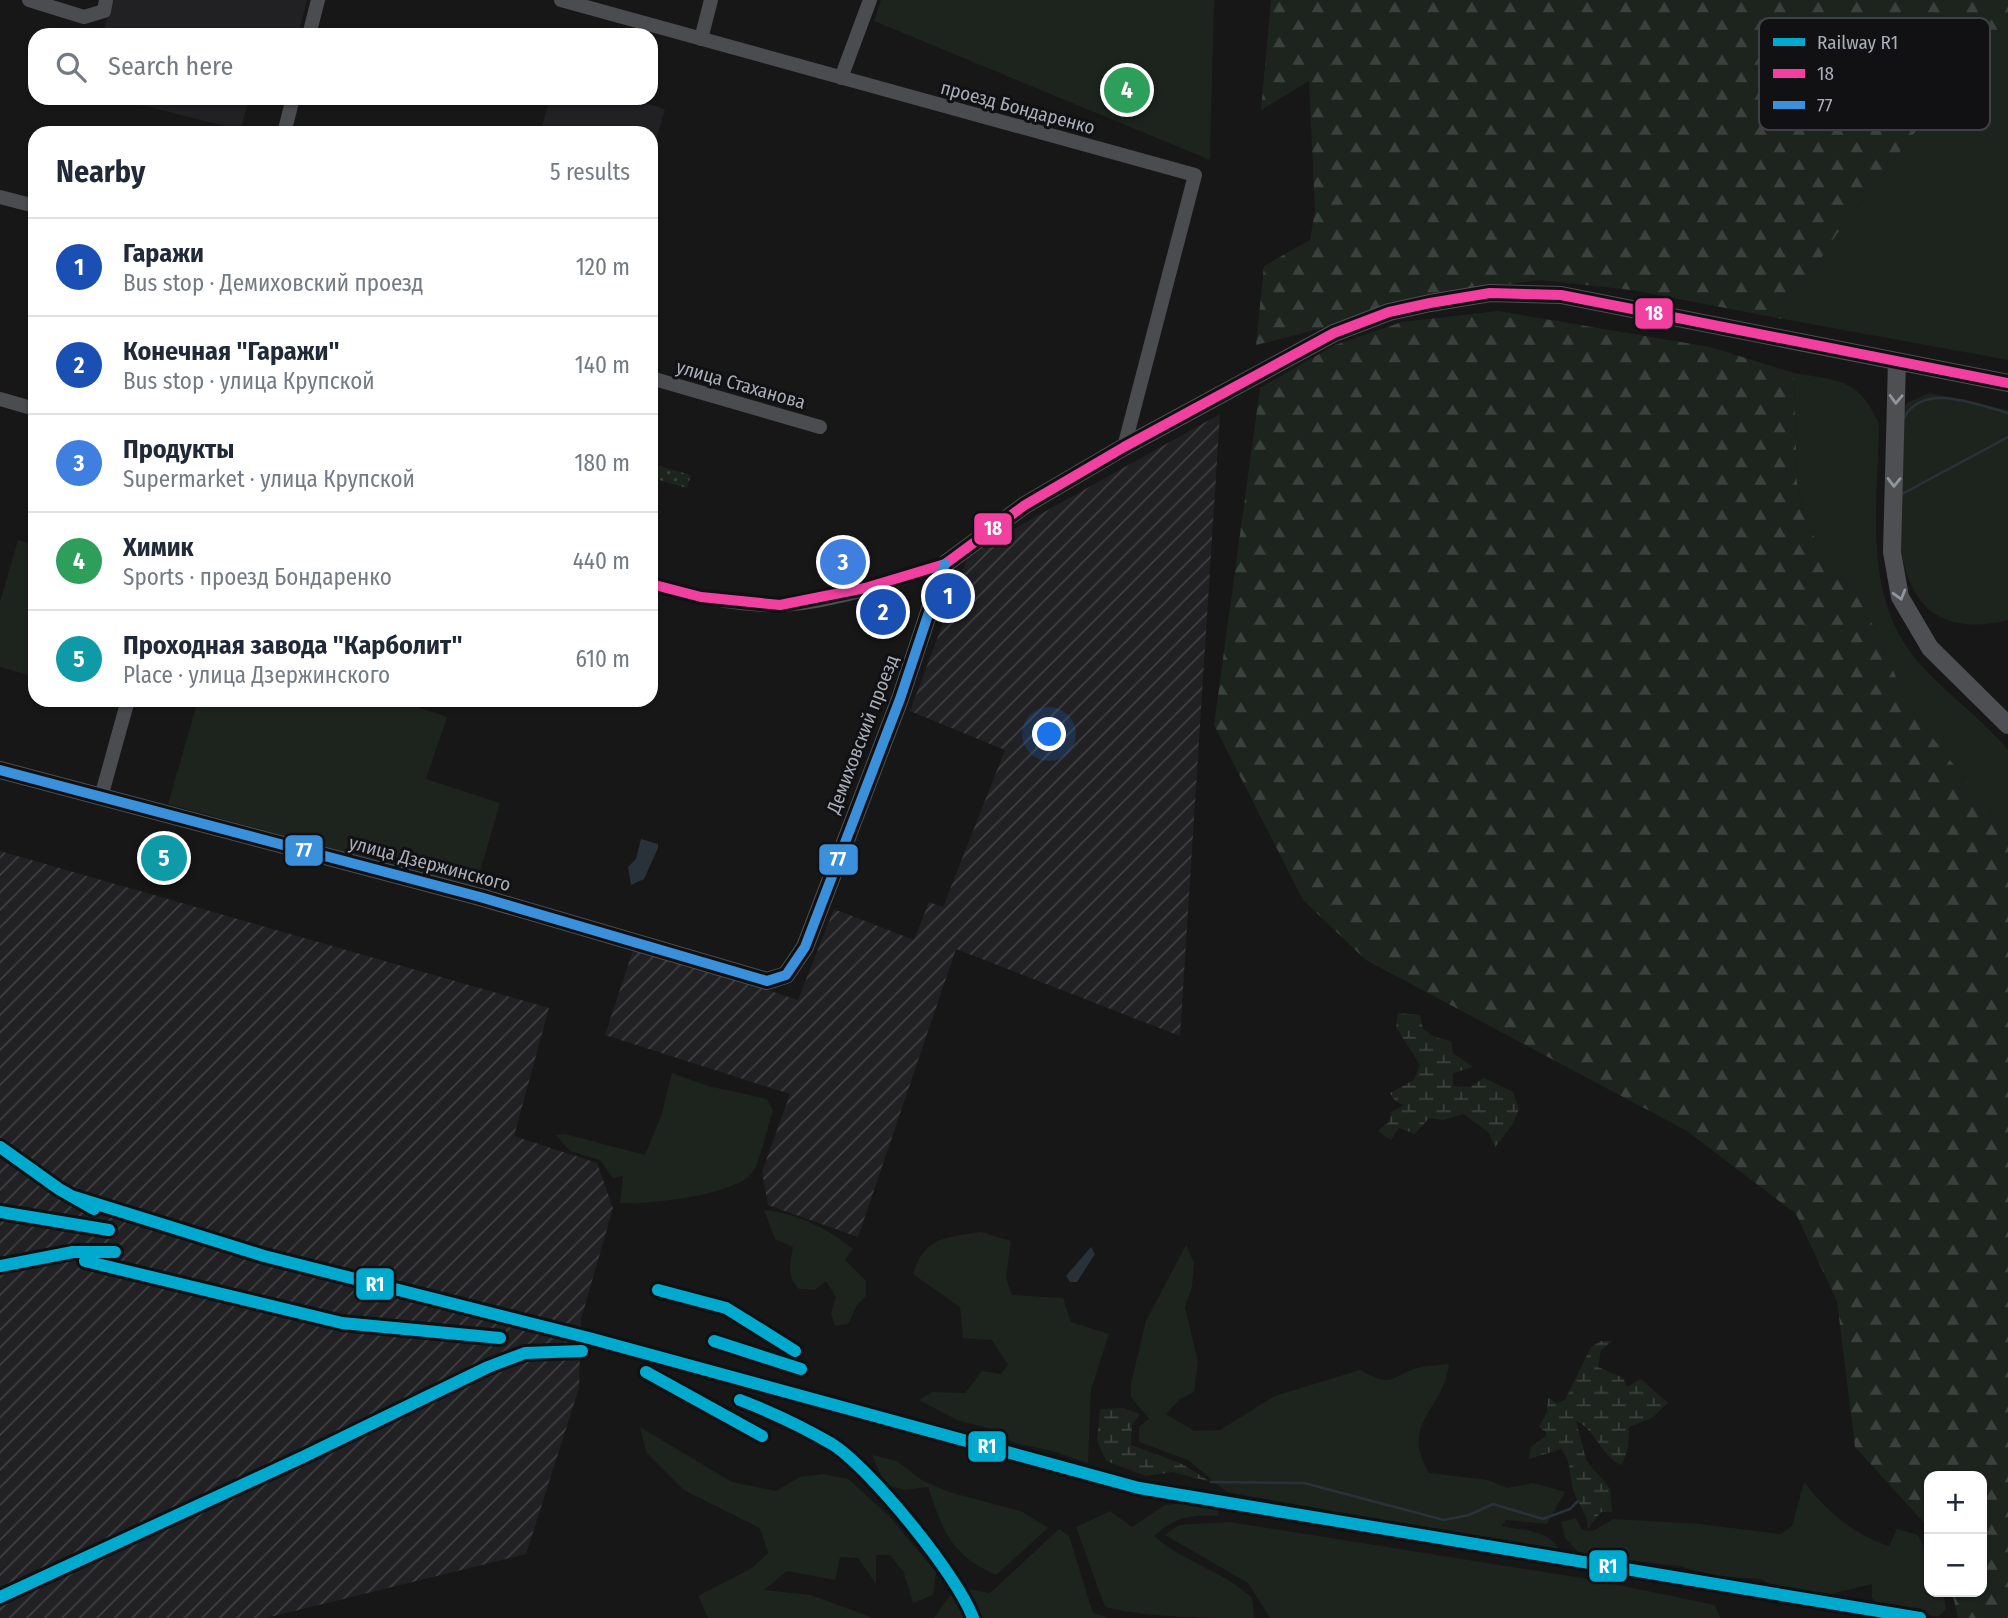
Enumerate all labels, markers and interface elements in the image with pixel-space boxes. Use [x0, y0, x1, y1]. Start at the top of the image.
legend [1759, 18, 1990, 130]
search box [28, 28, 658, 105]
text: Railway R1 [1817, 31, 1898, 54]
icon: search [52, 48, 90, 86]
text: Search here [108, 51, 233, 82]
text: 18 [1817, 62, 1834, 85]
pin: 4 [1104, 64, 1150, 116]
street label: проезд Бондаренко [938, 76, 1098, 139]
text: 77 [1817, 94, 1833, 117]
text: Nearby [56, 154, 145, 190]
text: 5 results [550, 158, 630, 186]
text: Гаражи [123, 238, 204, 269]
text: 1 [74, 253, 84, 281]
text: 120 m [576, 253, 630, 281]
text: Bus stop · Демиховский проезд [123, 269, 423, 297]
line badge: 18 [1634, 297, 1674, 330]
text: 18 [1645, 302, 1663, 325]
text: Конечная "Гаражи" [123, 336, 339, 367]
text: 2 [74, 351, 84, 379]
text: 140 m [575, 351, 630, 379]
street label: улица Стаханова [674, 355, 808, 414]
text: Bus stop · улица Крупской [123, 367, 375, 395]
one-way arrow [1888, 394, 1904, 405]
text: Продукты [123, 434, 234, 465]
text: 3 [74, 449, 84, 477]
text: 180 m [574, 449, 630, 477]
text: Supermarket · улица Крупской [123, 465, 415, 493]
one-way arrow [1886, 478, 1902, 488]
line badge: 18 [973, 512, 1013, 546]
text: 18 [984, 517, 1002, 540]
text: Химик [123, 532, 194, 563]
pin: 3 [820, 536, 866, 588]
text: 4 [73, 547, 85, 575]
text: 440 m [573, 547, 630, 575]
text: Sports · проезд Бондаренко [123, 563, 392, 591]
pin: 1 [925, 570, 971, 622]
pin: 2 [860, 586, 906, 638]
one-way arrow [1892, 589, 1906, 601]
text: Проходная завода "Карболит" [123, 630, 462, 661]
text: 5 [73, 645, 85, 673]
text: 610 m [576, 645, 630, 673]
street label: Демиховский проезд [821, 652, 903, 818]
text: Place · улица Дзержинского [123, 661, 390, 689]
your location [1032, 717, 1066, 751]
street label: улица Дзержинского [346, 831, 513, 896]
pin: 5 [141, 832, 187, 884]
line badge: 77 [284, 834, 324, 867]
text: 77 [296, 839, 312, 862]
line badge: 77 [818, 843, 859, 876]
text: 77 [830, 848, 846, 871]
line badge: R1 [355, 1267, 395, 1301]
text: R1 [366, 1273, 384, 1296]
line badge: R1 [967, 1430, 1007, 1463]
text: R1 [978, 1435, 996, 1458]
map controls [1924, 1471, 1987, 1597]
button: + [1924, 1471, 1987, 1534]
button: − [1924, 1534, 1987, 1597]
line badge: R1 [1588, 1549, 1628, 1583]
text: R1 [1599, 1555, 1617, 1578]

